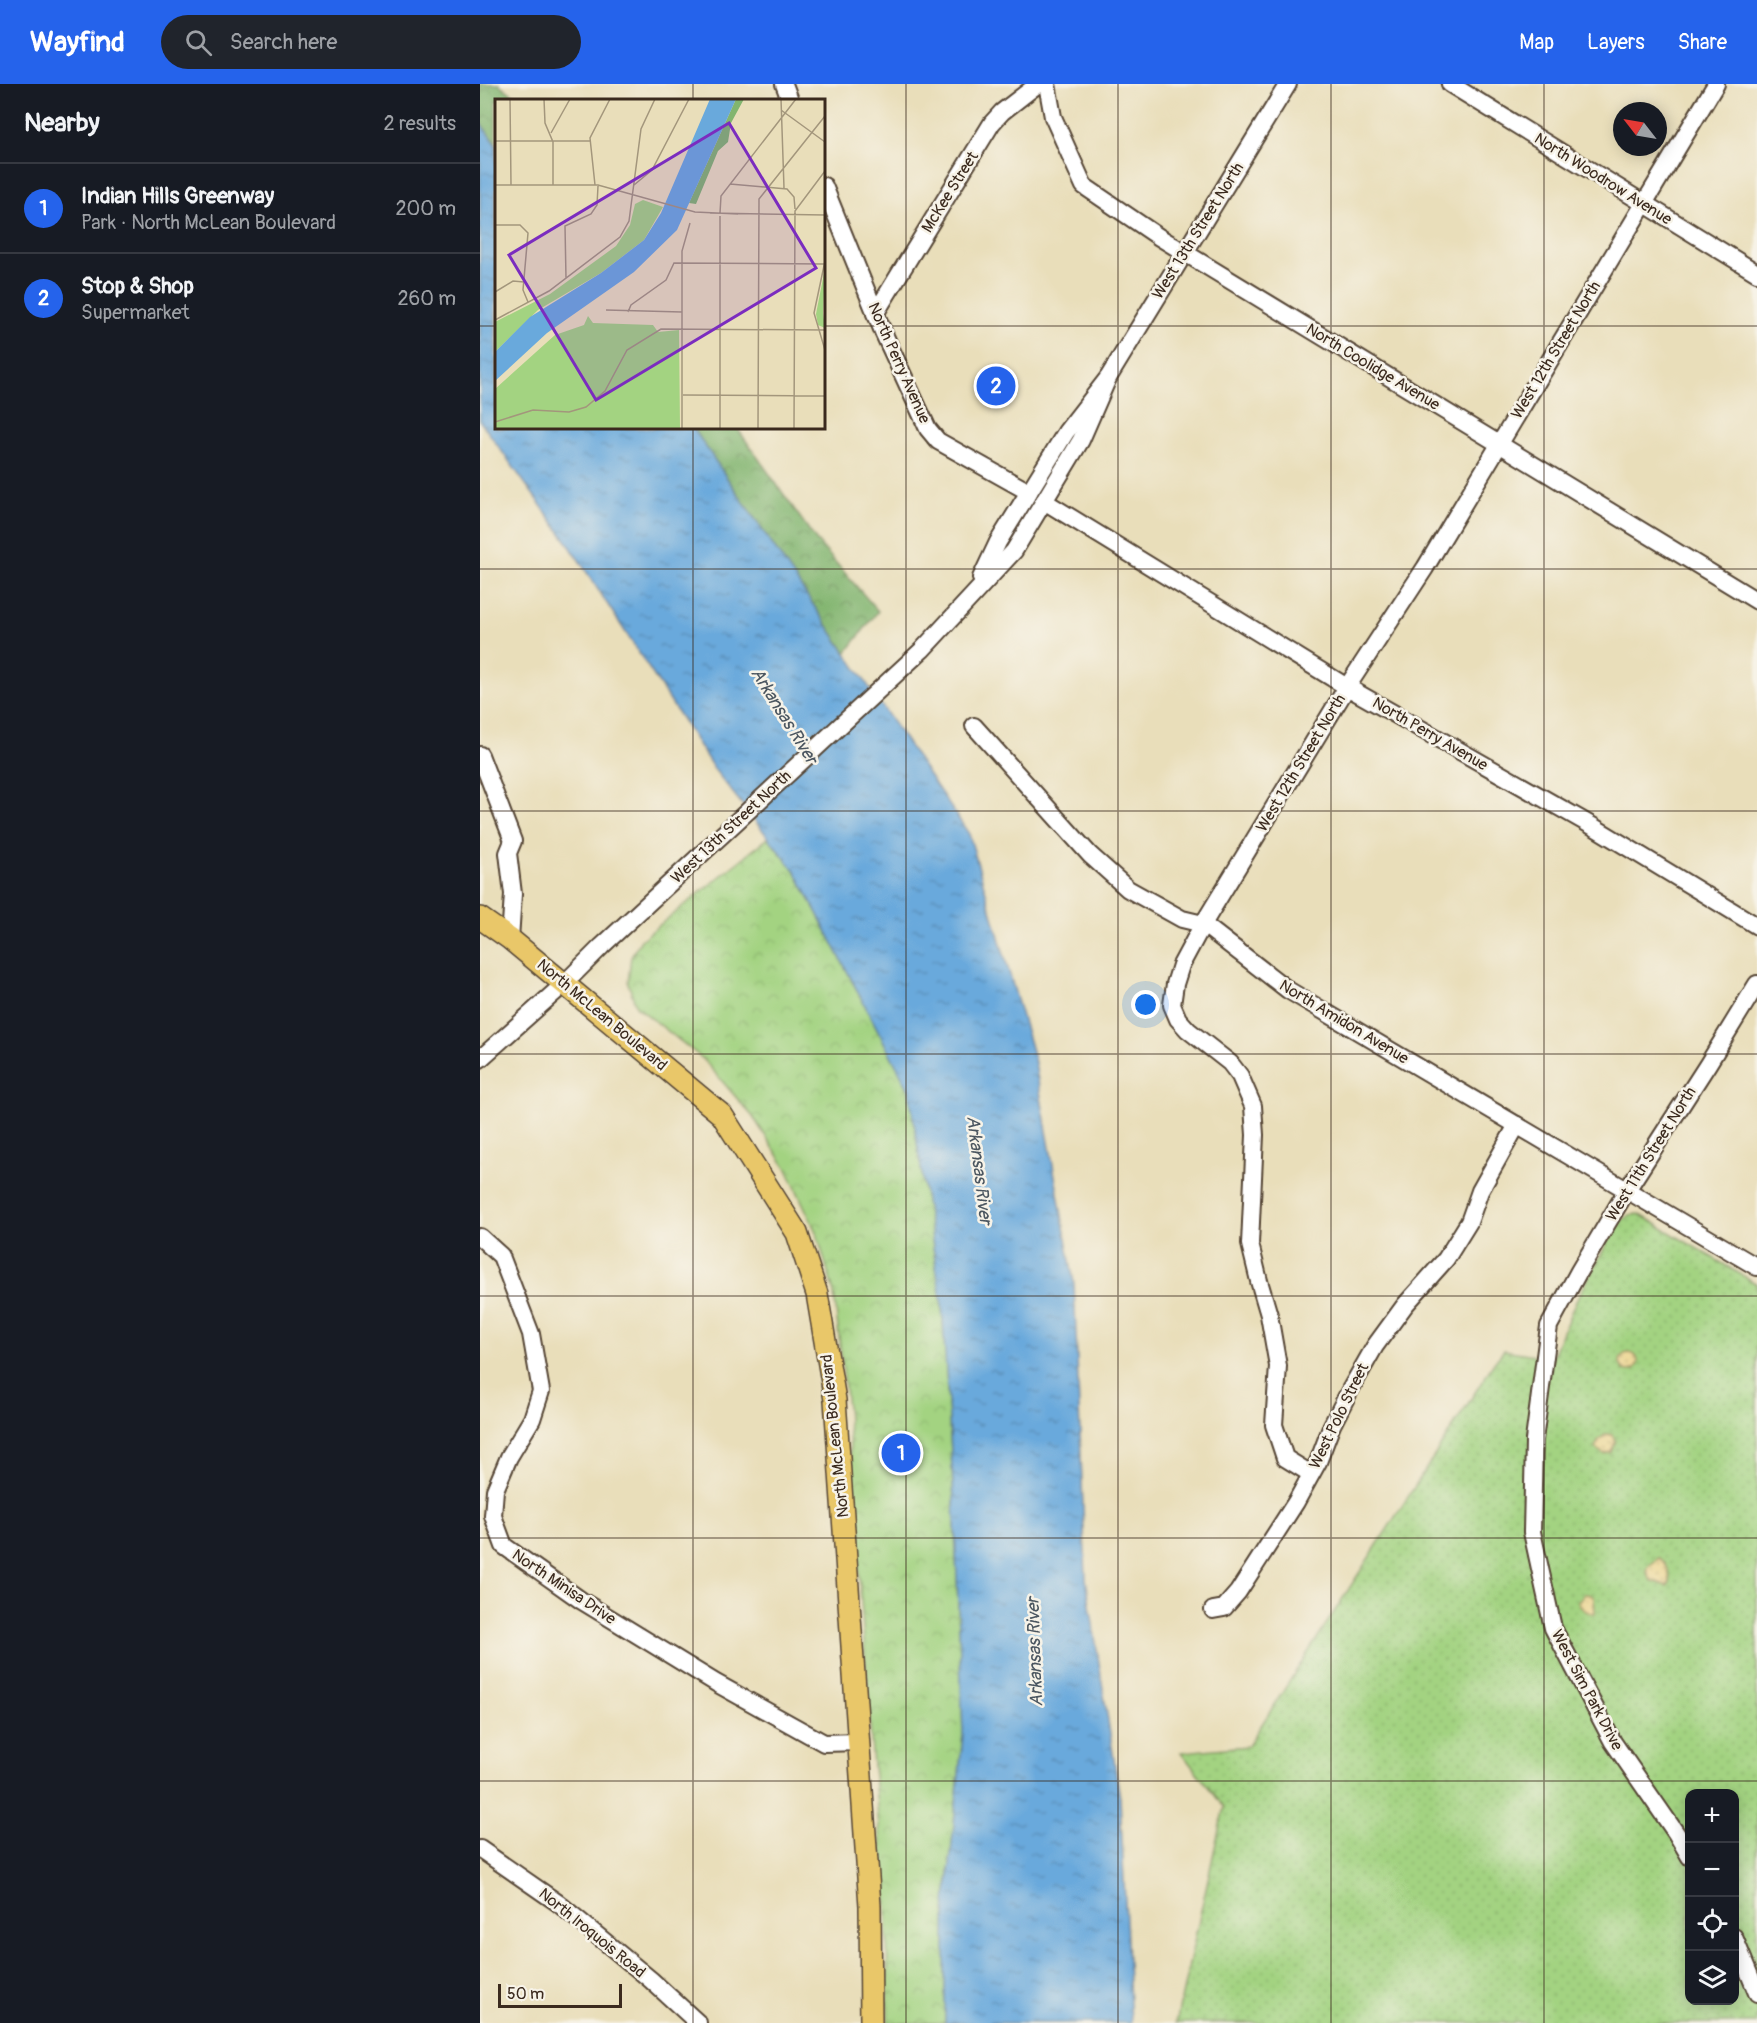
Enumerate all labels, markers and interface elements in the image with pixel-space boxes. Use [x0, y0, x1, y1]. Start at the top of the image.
search box [161, 15, 581, 69]
text: Wayfind [30, 25, 125, 60]
icon: search [182, 26, 215, 59]
text: Search here [230, 28, 337, 56]
text: Map [1519, 29, 1554, 56]
text: Layers [1587, 29, 1645, 56]
text: Share [1678, 29, 1727, 56]
inset map [495, 99, 825, 429]
north arrow [1613, 102, 1667, 156]
text: Nearby [24, 107, 100, 139]
text: 2 results [384, 111, 456, 136]
street label: North Woodrow Avenue [1530, 129, 1676, 230]
street label: McKee Street [917, 147, 983, 236]
street label: West 13th Street North [1148, 159, 1248, 303]
text: Indian Hills Greenway [81, 182, 274, 210]
text: 1 [40, 196, 47, 221]
text: 200 m [395, 196, 456, 221]
text: Park · North McLean Boulevard [81, 210, 336, 235]
text: Stop & Shop [81, 272, 194, 300]
street label: West 12th Street North [1507, 277, 1605, 423]
text: 2 [38, 286, 49, 311]
text: 260 m [397, 286, 456, 311]
street label: North Perry Avenue [863, 299, 935, 427]
text: Supermarket [81, 300, 190, 325]
street label: North Coolidge Avenue [1302, 319, 1444, 415]
pin: 2 [976, 364, 1016, 408]
water label: Arkansas River [745, 664, 824, 771]
street label: West 12th Street North [1252, 690, 1350, 836]
street label: North Perry Avenue [1369, 693, 1491, 775]
street label: West 13th Street North [667, 766, 795, 888]
street label: North McLean Boulevard [533, 955, 671, 1075]
street label: North Amidon Avenue [1276, 975, 1412, 1069]
your location [1131, 990, 1160, 1019]
street label: West 11th Street North [1602, 1083, 1700, 1225]
water label: Arkansas River [961, 1114, 997, 1228]
street label: North McLean Boulevard [816, 1353, 854, 1519]
street label: West Polo Street [1305, 1359, 1374, 1472]
pin: 1 [882, 1430, 920, 1476]
street label: North Minisa Drive [508, 1545, 620, 1629]
water label: Arkansas River [1022, 1594, 1048, 1707]
street label: West Sim Park Drive [1547, 1626, 1627, 1754]
map controls [1685, 1789, 1739, 2005]
button: + [1685, 1789, 1739, 1843]
button: − [1685, 1843, 1739, 1897]
street label: North Iroquois Road [535, 1884, 649, 1982]
button: locate [1685, 1897, 1739, 1951]
button: layers [1685, 1951, 1739, 2005]
scale bar [498, 1981, 622, 2008]
text: 50 m [507, 1984, 544, 2004]

